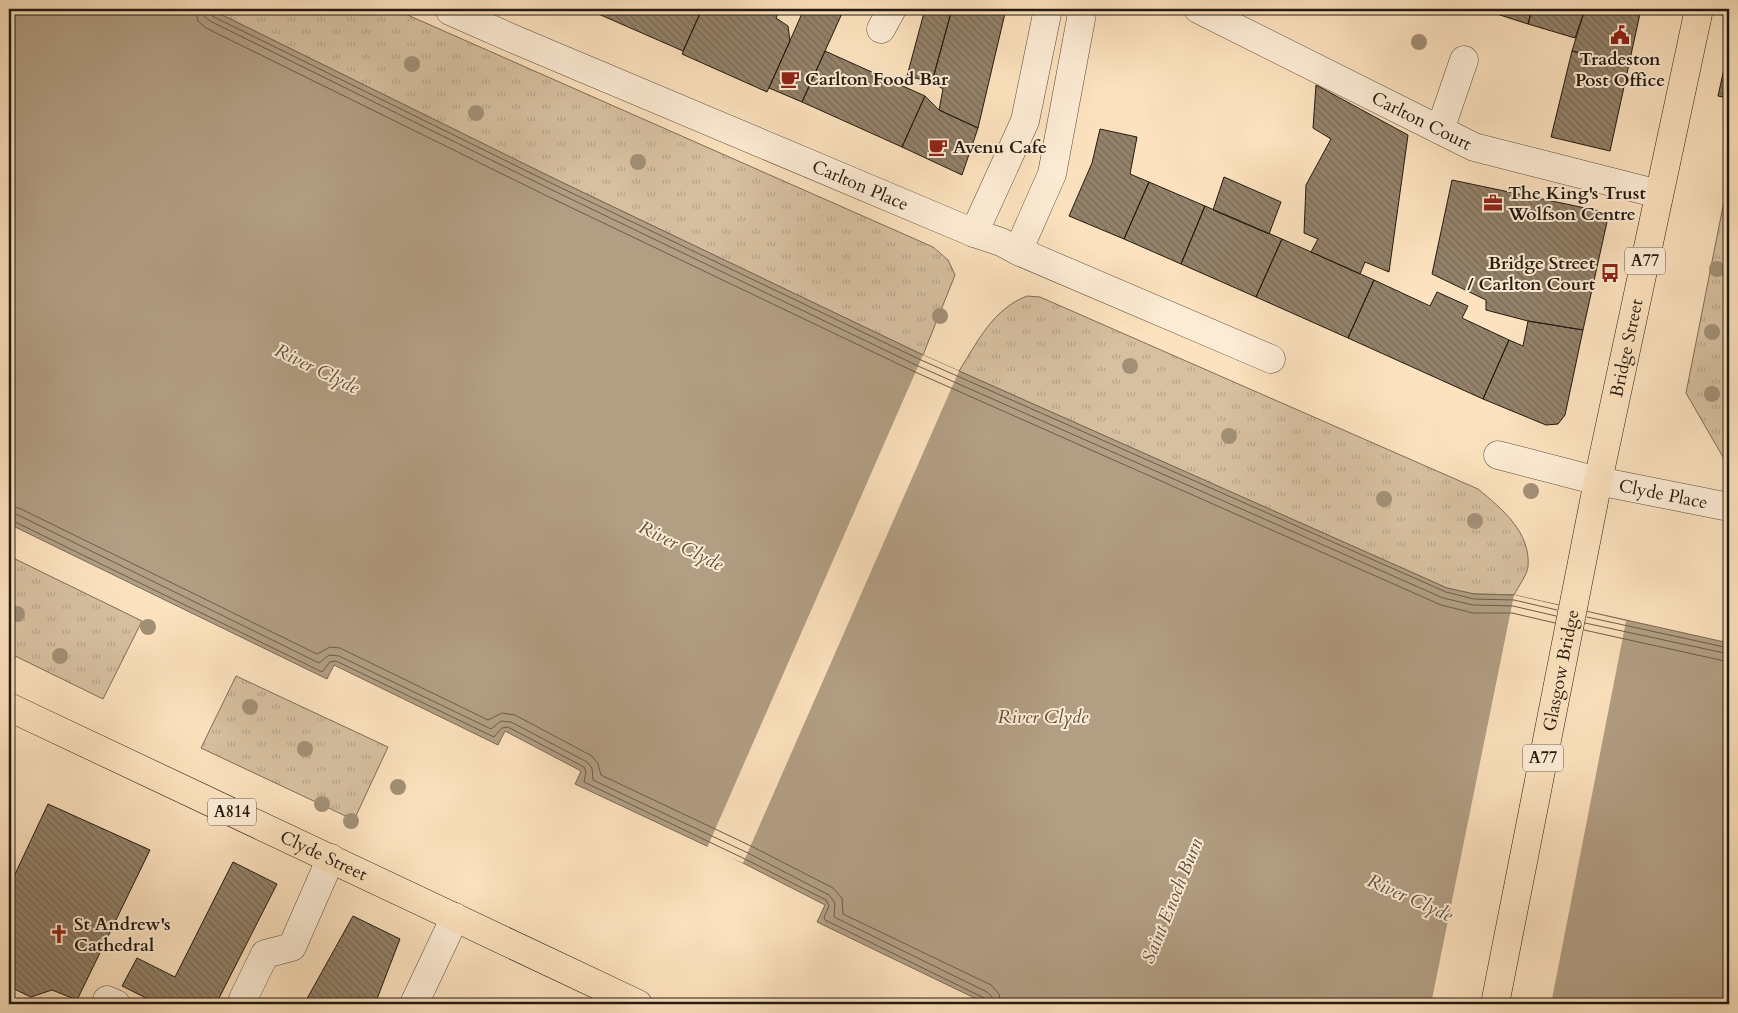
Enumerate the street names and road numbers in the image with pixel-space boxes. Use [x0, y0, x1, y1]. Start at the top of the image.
street label: Carlton Court [1367, 85, 1476, 156]
street label: Carlton Place [808, 154, 913, 217]
road number: A77 [1625, 248, 1665, 274]
street label: Bridge Street [1604, 296, 1649, 400]
street label: Clyde Place [1617, 473, 1710, 515]
street label: Glasgow Bridge [1537, 607, 1585, 733]
road number: A77 [1523, 744, 1563, 771]
road number: A814 [208, 799, 256, 826]
street label: Clyde Street [276, 824, 372, 887]

